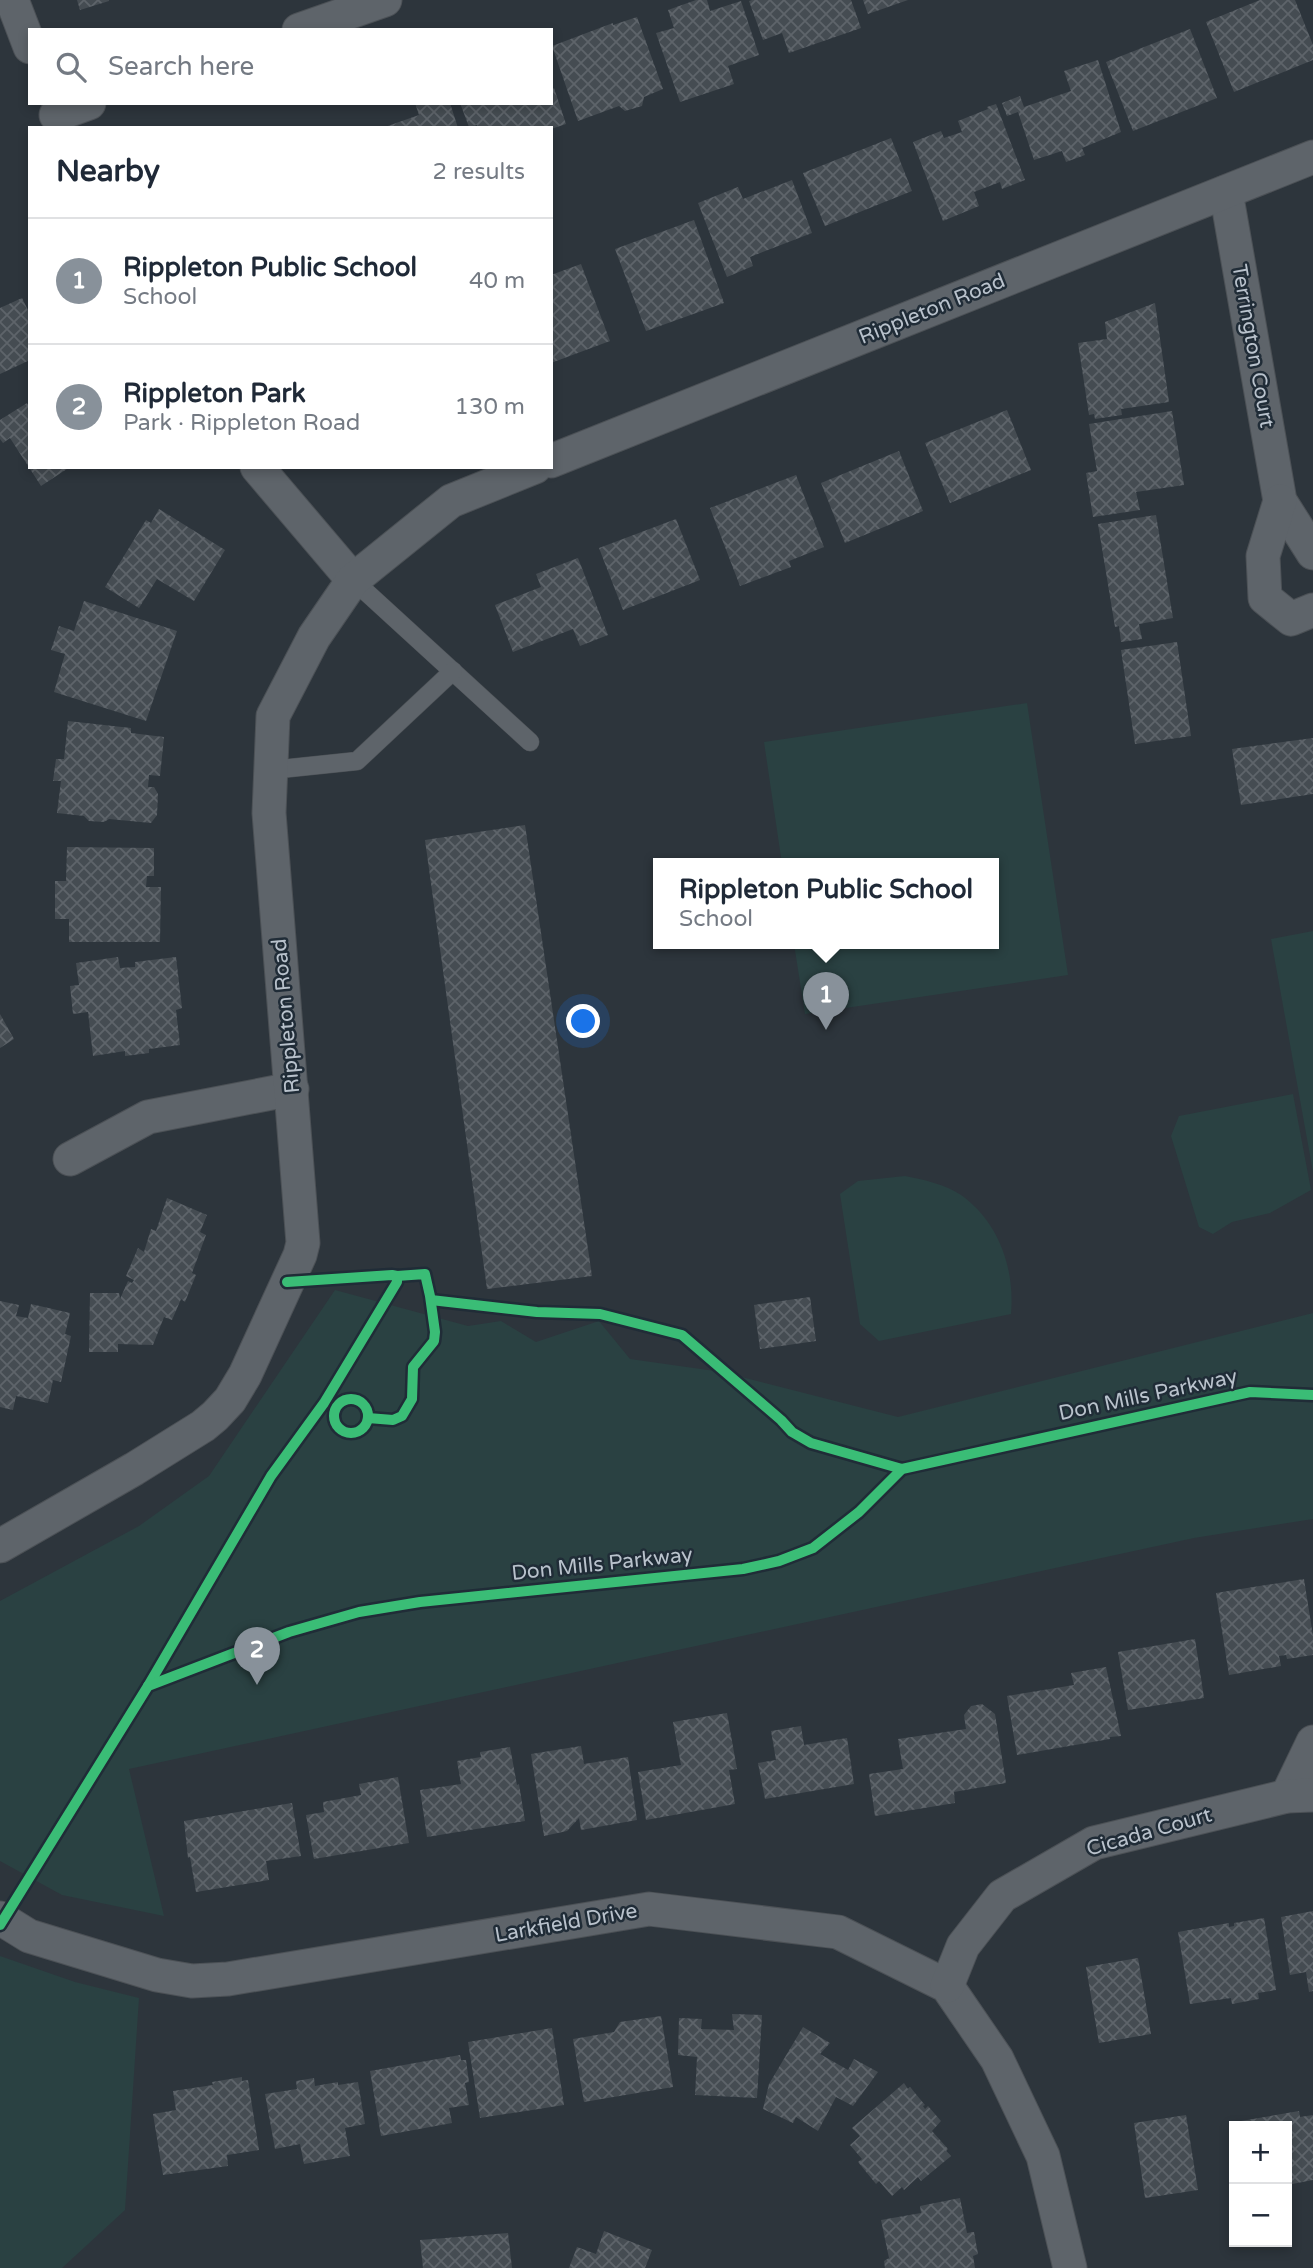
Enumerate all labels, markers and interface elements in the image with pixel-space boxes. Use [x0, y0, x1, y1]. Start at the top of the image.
search box [28, 28, 553, 105]
icon: search [52, 48, 90, 86]
text: Search here [108, 51, 254, 82]
text: Nearby [56, 153, 160, 190]
text: 2 results [432, 158, 525, 186]
text: Rippleton Public School [123, 252, 417, 283]
street label: Terrington Court [1226, 262, 1280, 430]
text: 1 [72, 267, 86, 295]
text: 40 m [469, 267, 525, 295]
street label: Rippleton Road [855, 268, 1009, 350]
text: School [123, 283, 197, 311]
text: Rippleton Park [123, 378, 306, 409]
text: 2 [72, 393, 86, 421]
text: 130 m [455, 393, 525, 421]
text: Park · Rippleton Road [123, 409, 360, 437]
popup [653, 858, 999, 949]
text: Rippleton Public School [679, 874, 973, 905]
text: School [679, 905, 753, 933]
street label: Rippleton Road [267, 937, 305, 1095]
pin: 1 [803, 972, 849, 1030]
your location [566, 1004, 600, 1038]
street label: Don Mills Parkway [1056, 1364, 1240, 1426]
street label: Don Mills Parkway [510, 1542, 694, 1586]
pin: 2 [234, 1627, 280, 1685]
street label: Cicada Court [1083, 1802, 1215, 1862]
street label: Larkfield Drive [493, 1898, 639, 1948]
map controls [1229, 2121, 1292, 2247]
button: + [1229, 2121, 1292, 2184]
button: − [1229, 2184, 1292, 2247]

